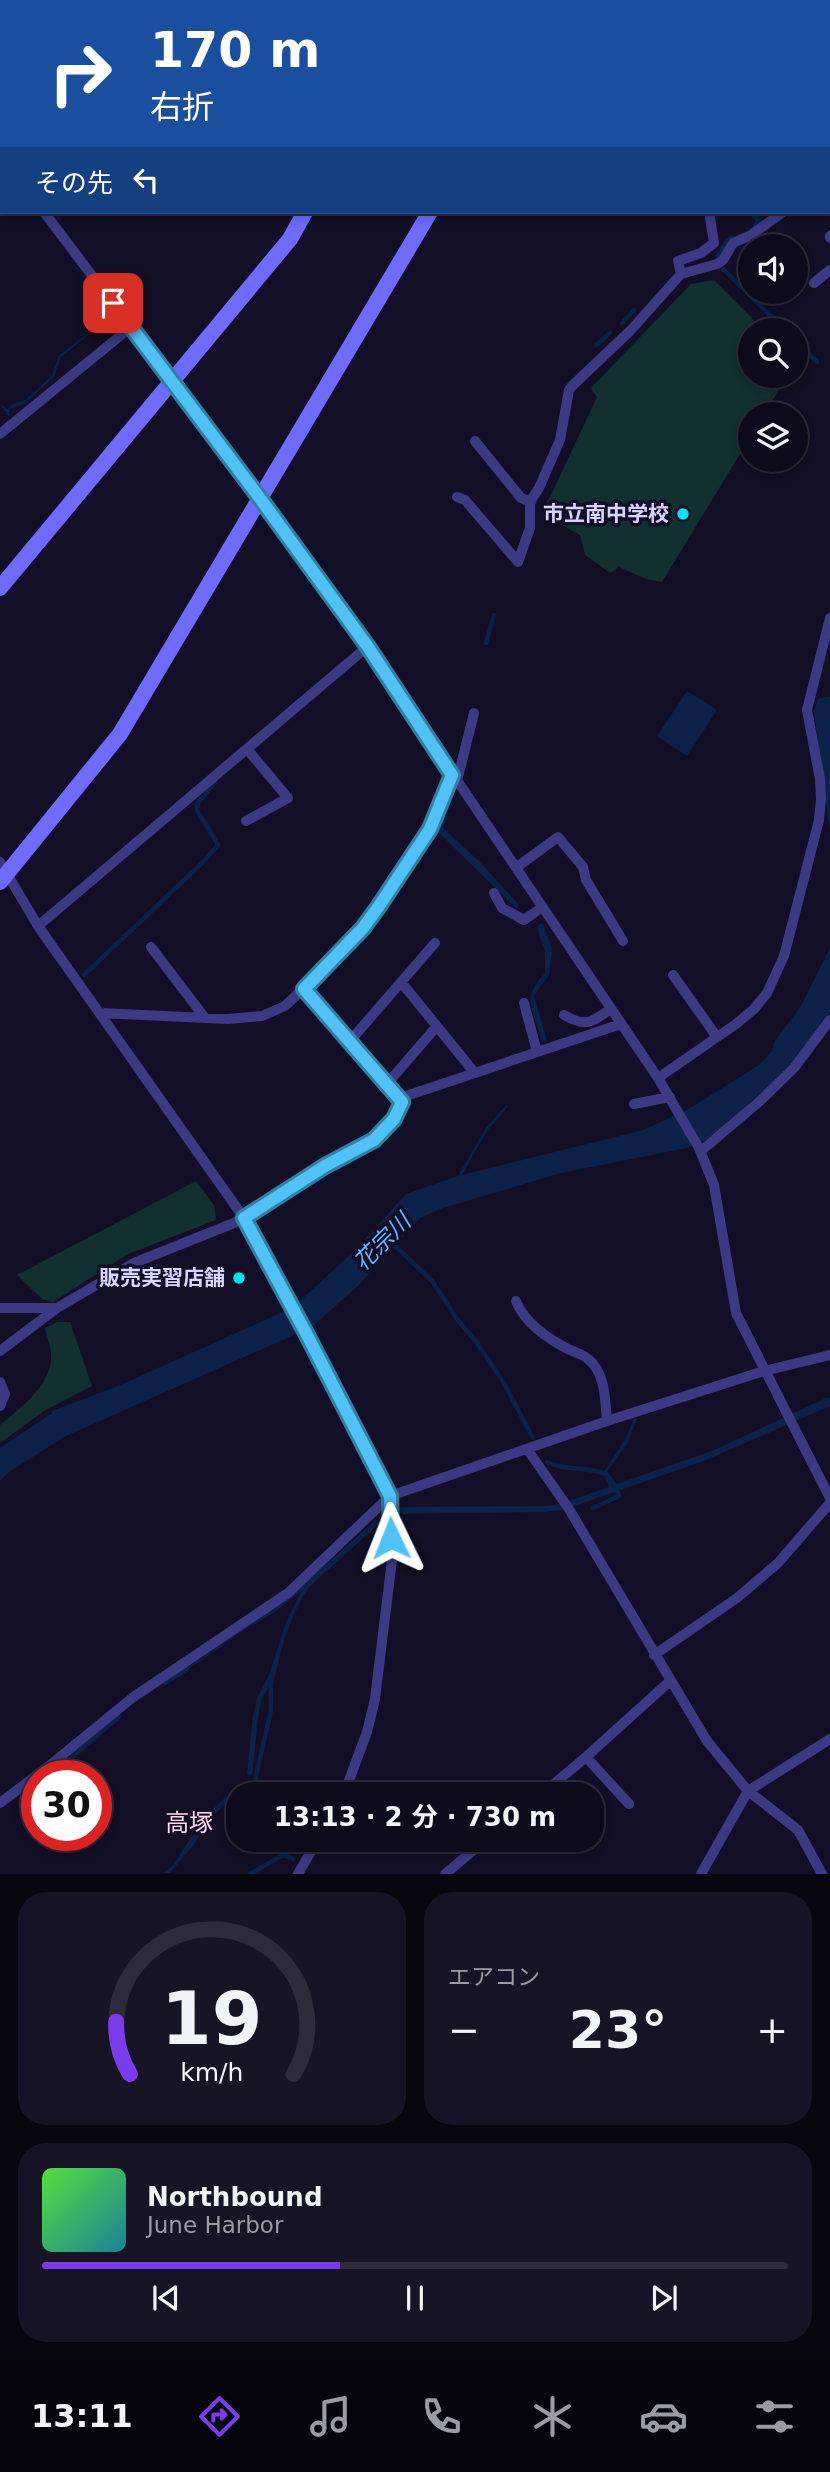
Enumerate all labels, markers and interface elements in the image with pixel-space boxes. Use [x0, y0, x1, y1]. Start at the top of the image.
text: 170 m [150, 22, 320, 79]
icon: right [35, 28, 126, 119]
text: 右折 [150, 88, 214, 126]
icon: left [127, 161, 165, 199]
text: その先 [35, 168, 113, 198]
map controls [738, 234, 808, 472]
button: sound [738, 234, 808, 304]
pin [83, 273, 143, 333]
icon: arrive [94, 284, 132, 322]
button: search [738, 318, 808, 388]
button: layers [738, 402, 808, 472]
place label: 市立南中学校 [543, 502, 669, 526]
marker: 市立南中学校 [675, 506, 691, 522]
water label: 花宗川 [348, 1206, 418, 1276]
place label: 販売実習店舗 [99, 1266, 225, 1290]
marker: 販売実習店舗 [231, 1270, 247, 1286]
position arrow [354, 1501, 428, 1575]
speed limit sign: 30 [21, 1760, 112, 1851]
text: 13:13 · 2 分 · 730 m [274, 1802, 556, 1832]
district label: 高塚 [165, 1809, 213, 1837]
text: エアコン [448, 1964, 540, 1990]
text: 19 [161, 1977, 263, 2062]
text: 23° [569, 2000, 667, 2060]
text: − [448, 2008, 480, 2052]
text: + [756, 2008, 788, 2052]
text: km/h [180, 2058, 244, 2087]
text: Northbound [147, 2182, 323, 2212]
text: June Harbor [147, 2212, 283, 2238]
icon: previous [147, 2279, 185, 2317]
icon: pause [396, 2279, 434, 2317]
icon: next [645, 2279, 683, 2317]
icon: directions [195, 2392, 244, 2441]
icon: music [306, 2392, 355, 2441]
icon: phone [417, 2392, 466, 2441]
icon: climate [528, 2392, 577, 2441]
icon: car [639, 2392, 688, 2441]
icon: filters [750, 2392, 799, 2441]
text: 13:11 [31, 2397, 133, 2435]

